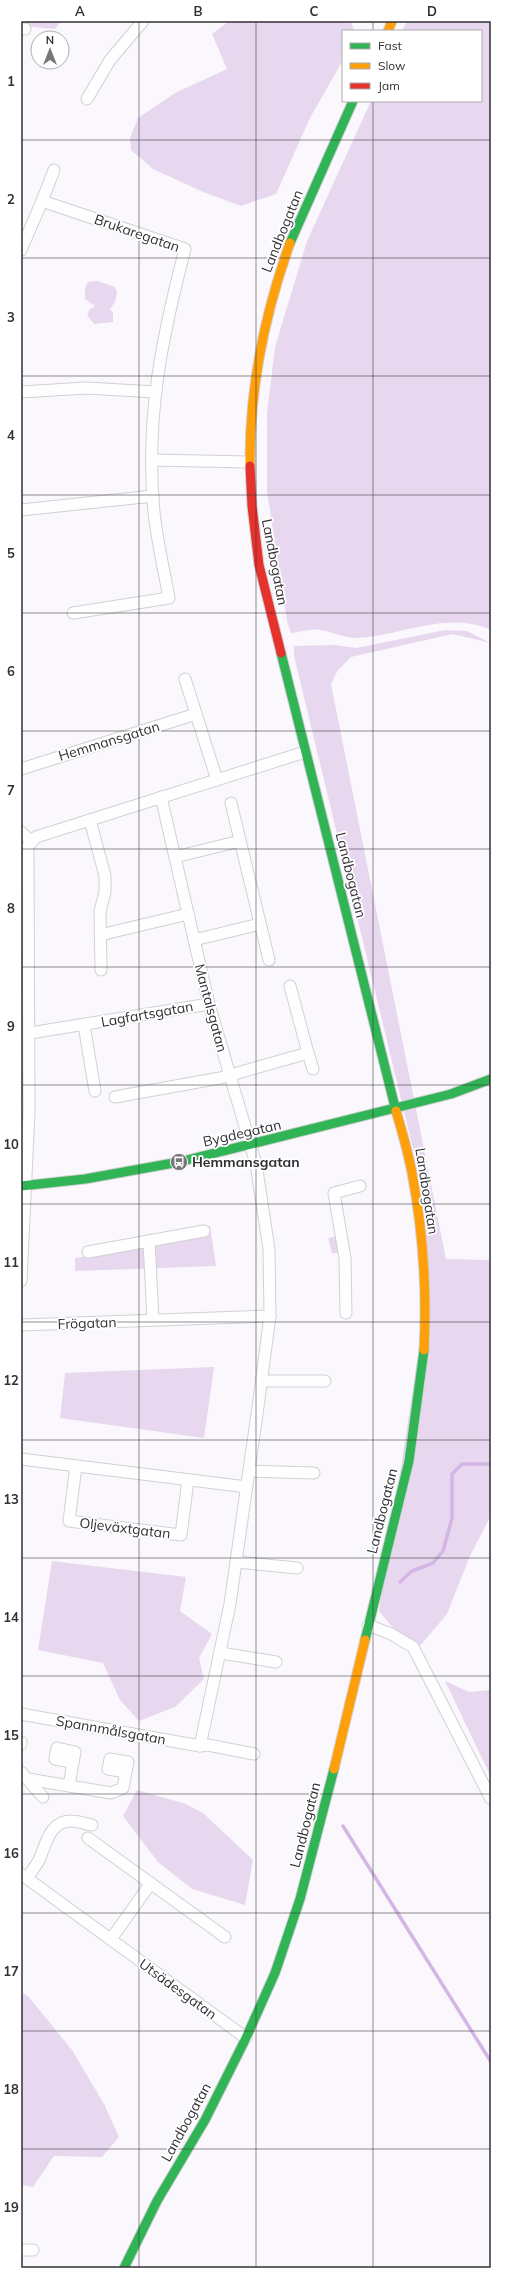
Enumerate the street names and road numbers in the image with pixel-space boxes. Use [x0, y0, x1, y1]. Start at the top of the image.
street label: Landbogatan [257, 187, 307, 275]
street label: Brukaregatan [92, 210, 182, 256]
street label: Landbogatan [258, 517, 292, 607]
street label: Hemmansgatan [56, 717, 162, 765]
street label: Landbogatan [332, 830, 370, 920]
street label: Mantalsgatan [191, 962, 231, 1054]
street label: Lagfartsgatan [100, 997, 194, 1031]
street label: Bygdegatan [201, 1115, 283, 1151]
street label: Landbogatan [411, 1146, 443, 1236]
street label: Frögatan [57, 1313, 117, 1333]
street label: Landbogatan [363, 1466, 401, 1556]
street label: Oljeväxtgatan [78, 1513, 172, 1543]
street label: Spannmålsgatan [55, 1711, 167, 1749]
street label: Landbogatan [286, 1780, 324, 1870]
street label: Utsädesgatan [136, 1955, 220, 2023]
street label: Landbogatan [157, 2079, 215, 2165]

